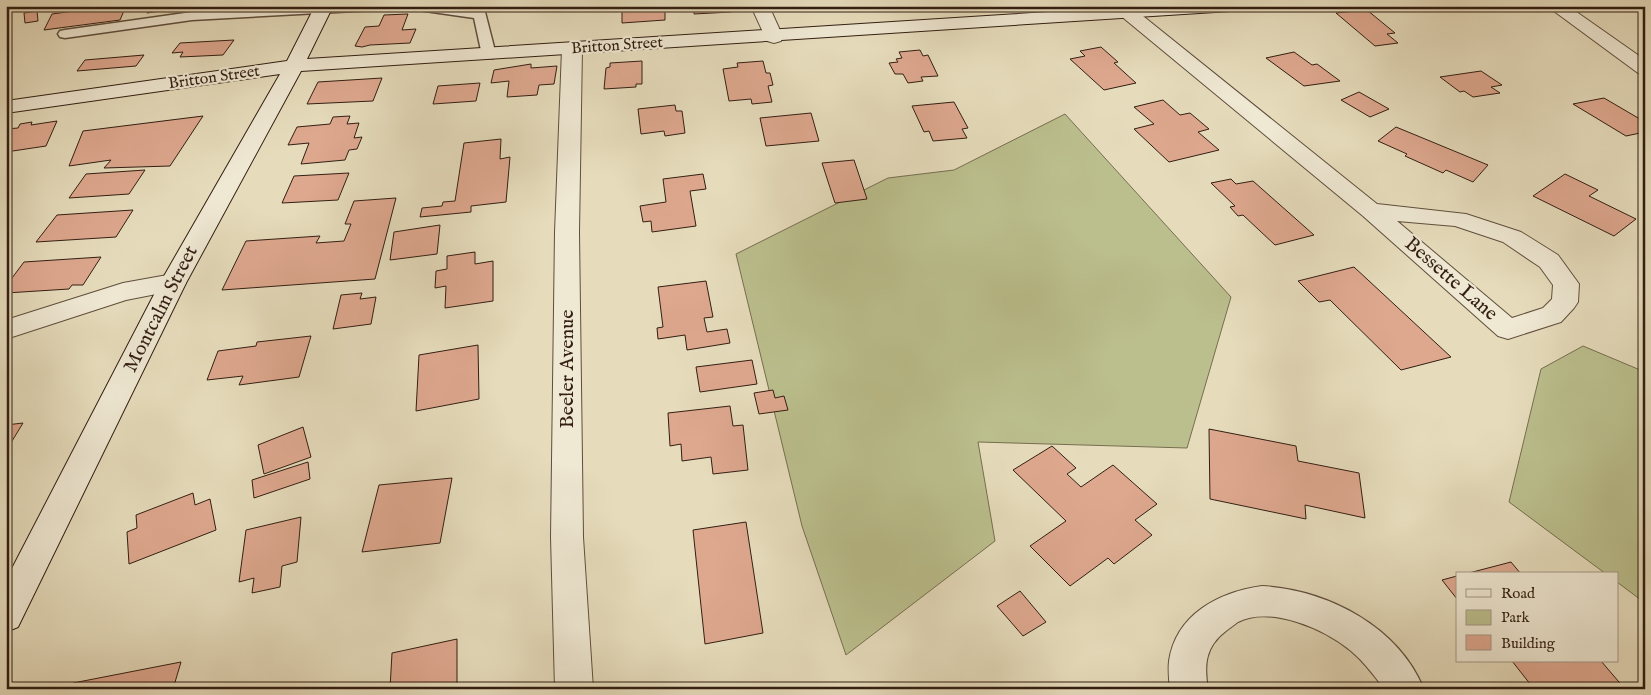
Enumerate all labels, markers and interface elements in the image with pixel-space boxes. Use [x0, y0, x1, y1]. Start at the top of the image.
street label: Britton Street [570, 33, 664, 59]
street label: Britton Street [167, 62, 261, 94]
street label: Bessette Lane [1399, 232, 1503, 326]
street label: Montcalm Street [118, 241, 204, 377]
street label: Beeler Avenue [555, 310, 580, 428]
legend [1456, 572, 1618, 662]
text: Road [1501, 584, 1536, 603]
text: Park [1501, 608, 1531, 627]
text: Building [1501, 634, 1556, 653]

